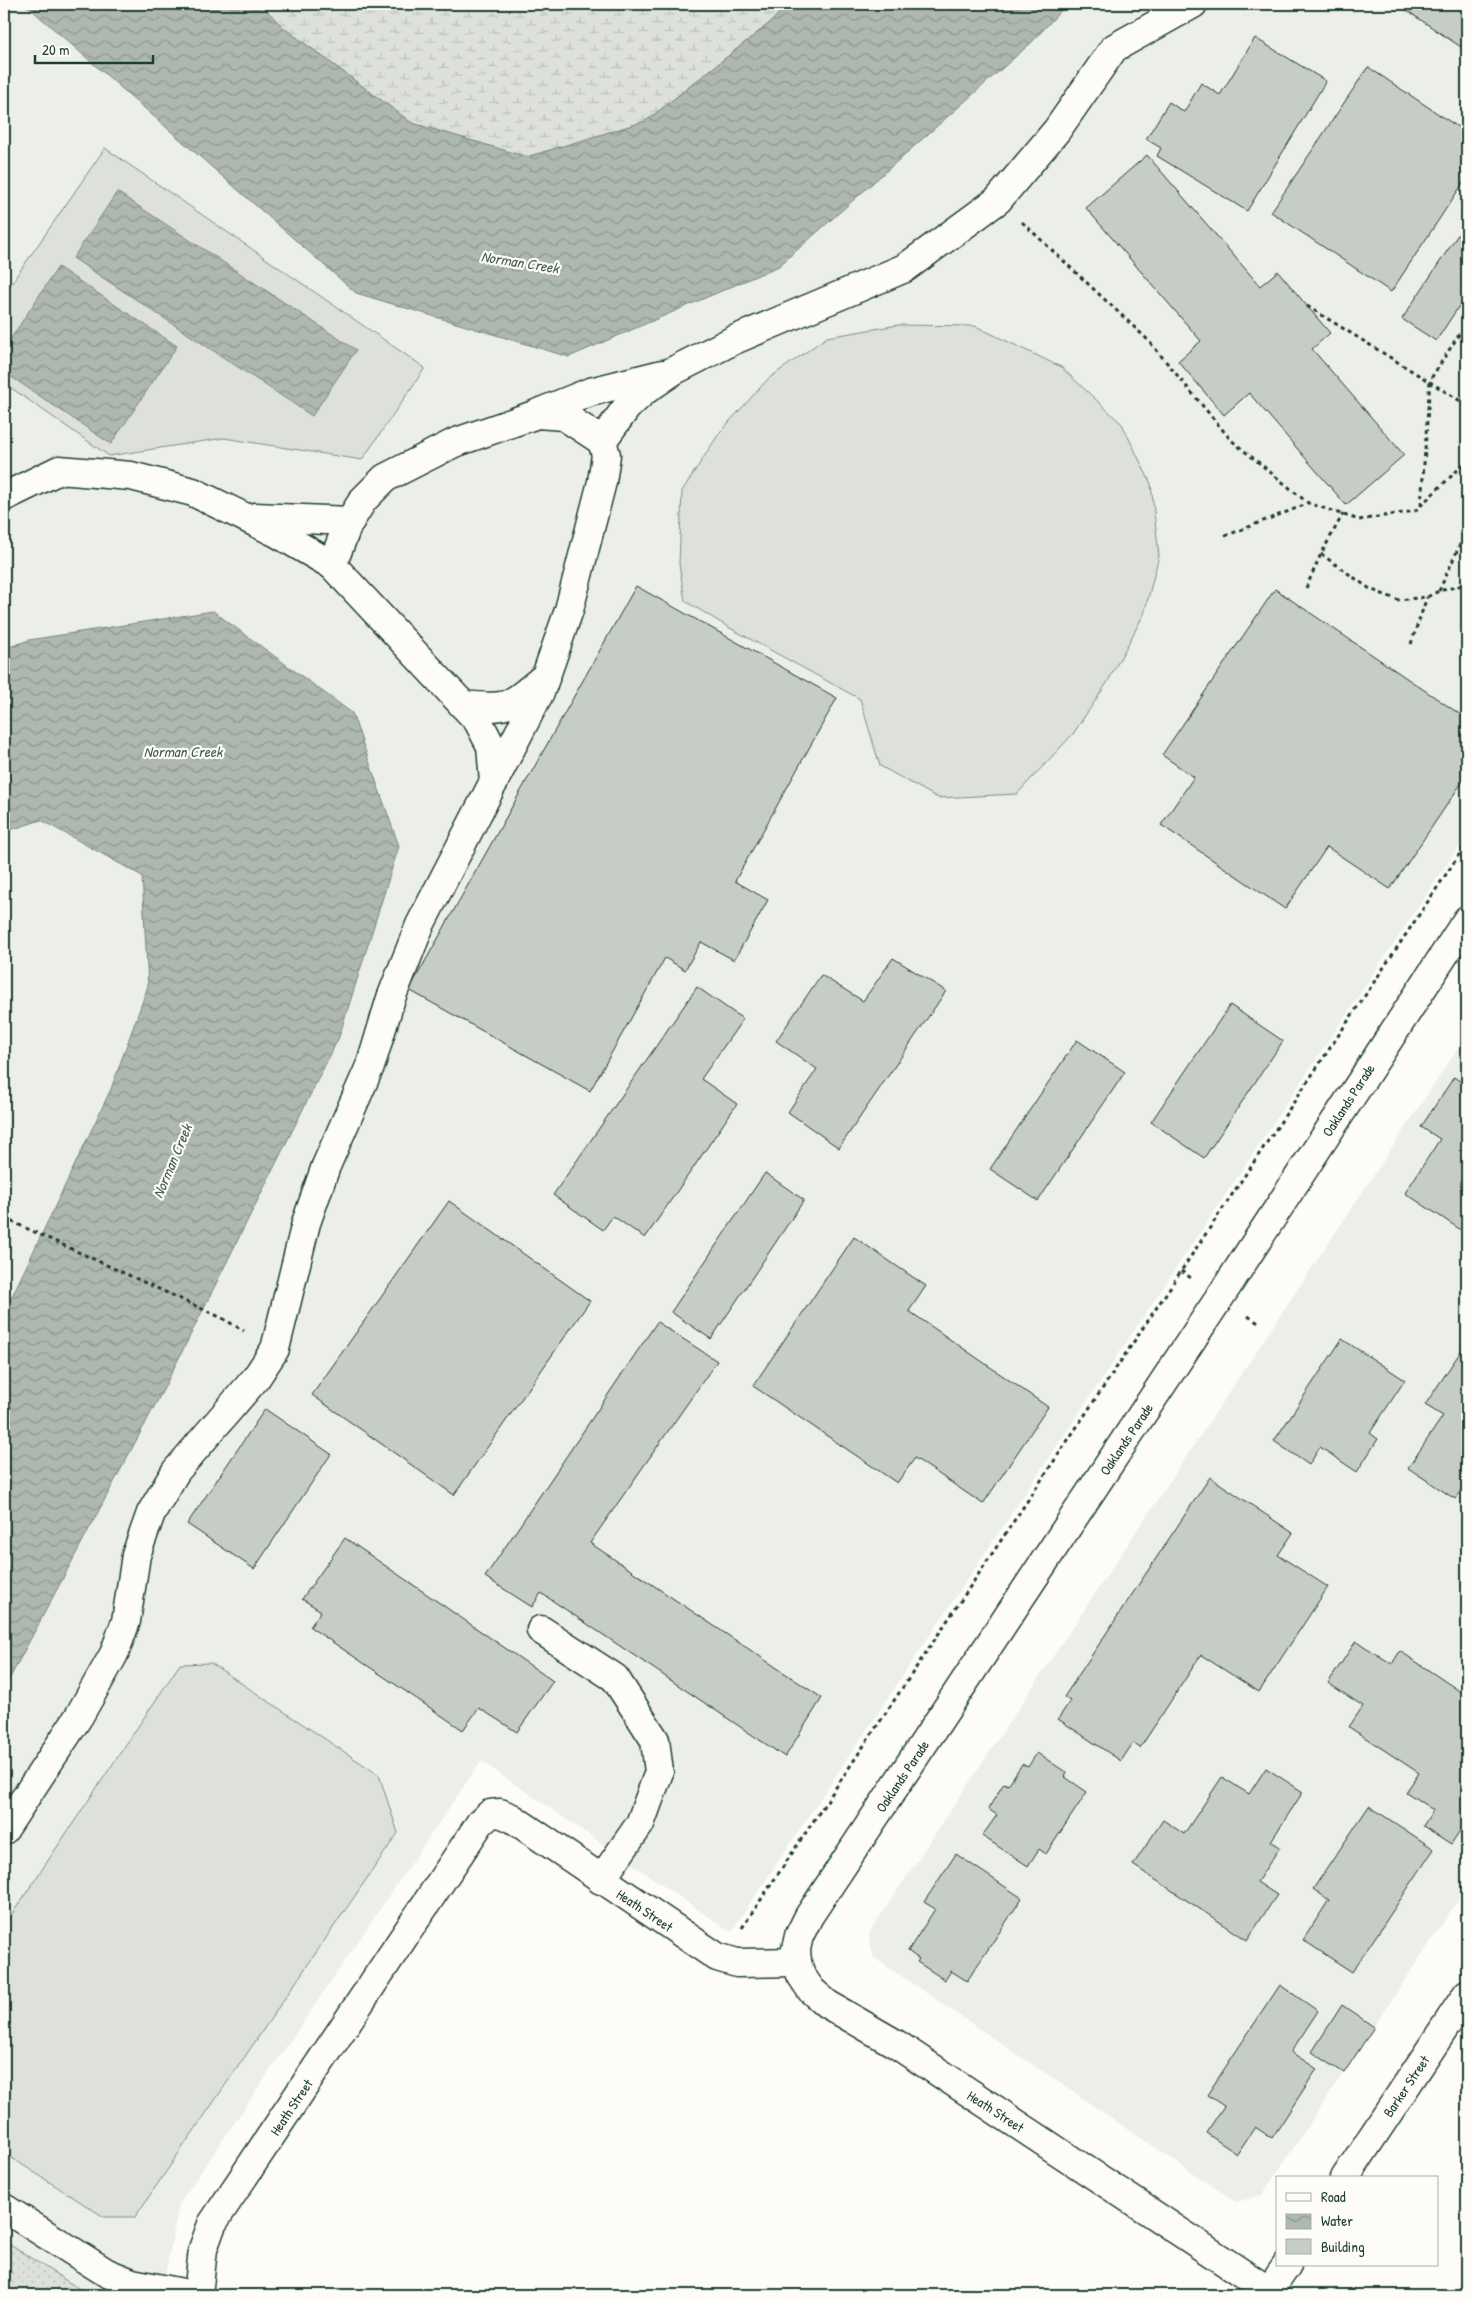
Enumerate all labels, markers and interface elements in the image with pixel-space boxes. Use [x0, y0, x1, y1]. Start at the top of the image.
scale bar [35, 32, 152, 64]
text: 20 m [42, 39, 69, 60]
water label: Norman Creek [480, 246, 562, 279]
water label: Norman Creek [144, 741, 224, 762]
street label: Oaklands Parade [1317, 1060, 1379, 1140]
water label: Norman Creek [147, 1119, 198, 1201]
street label: Oaklands Parade [1095, 1399, 1157, 1479]
street label: Oaklands Parade [871, 1736, 933, 1816]
street label: Heath Street [613, 1884, 677, 1936]
street label: Barker Street [1378, 2051, 1434, 2121]
street label: Heath Street [265, 2075, 317, 2139]
street label: Heath Street [964, 2086, 1028, 2137]
legend [1276, 2176, 1438, 2266]
text: Road [1321, 2186, 1346, 2207]
text: Water [1321, 2210, 1353, 2231]
text: Building [1321, 2236, 1365, 2257]

